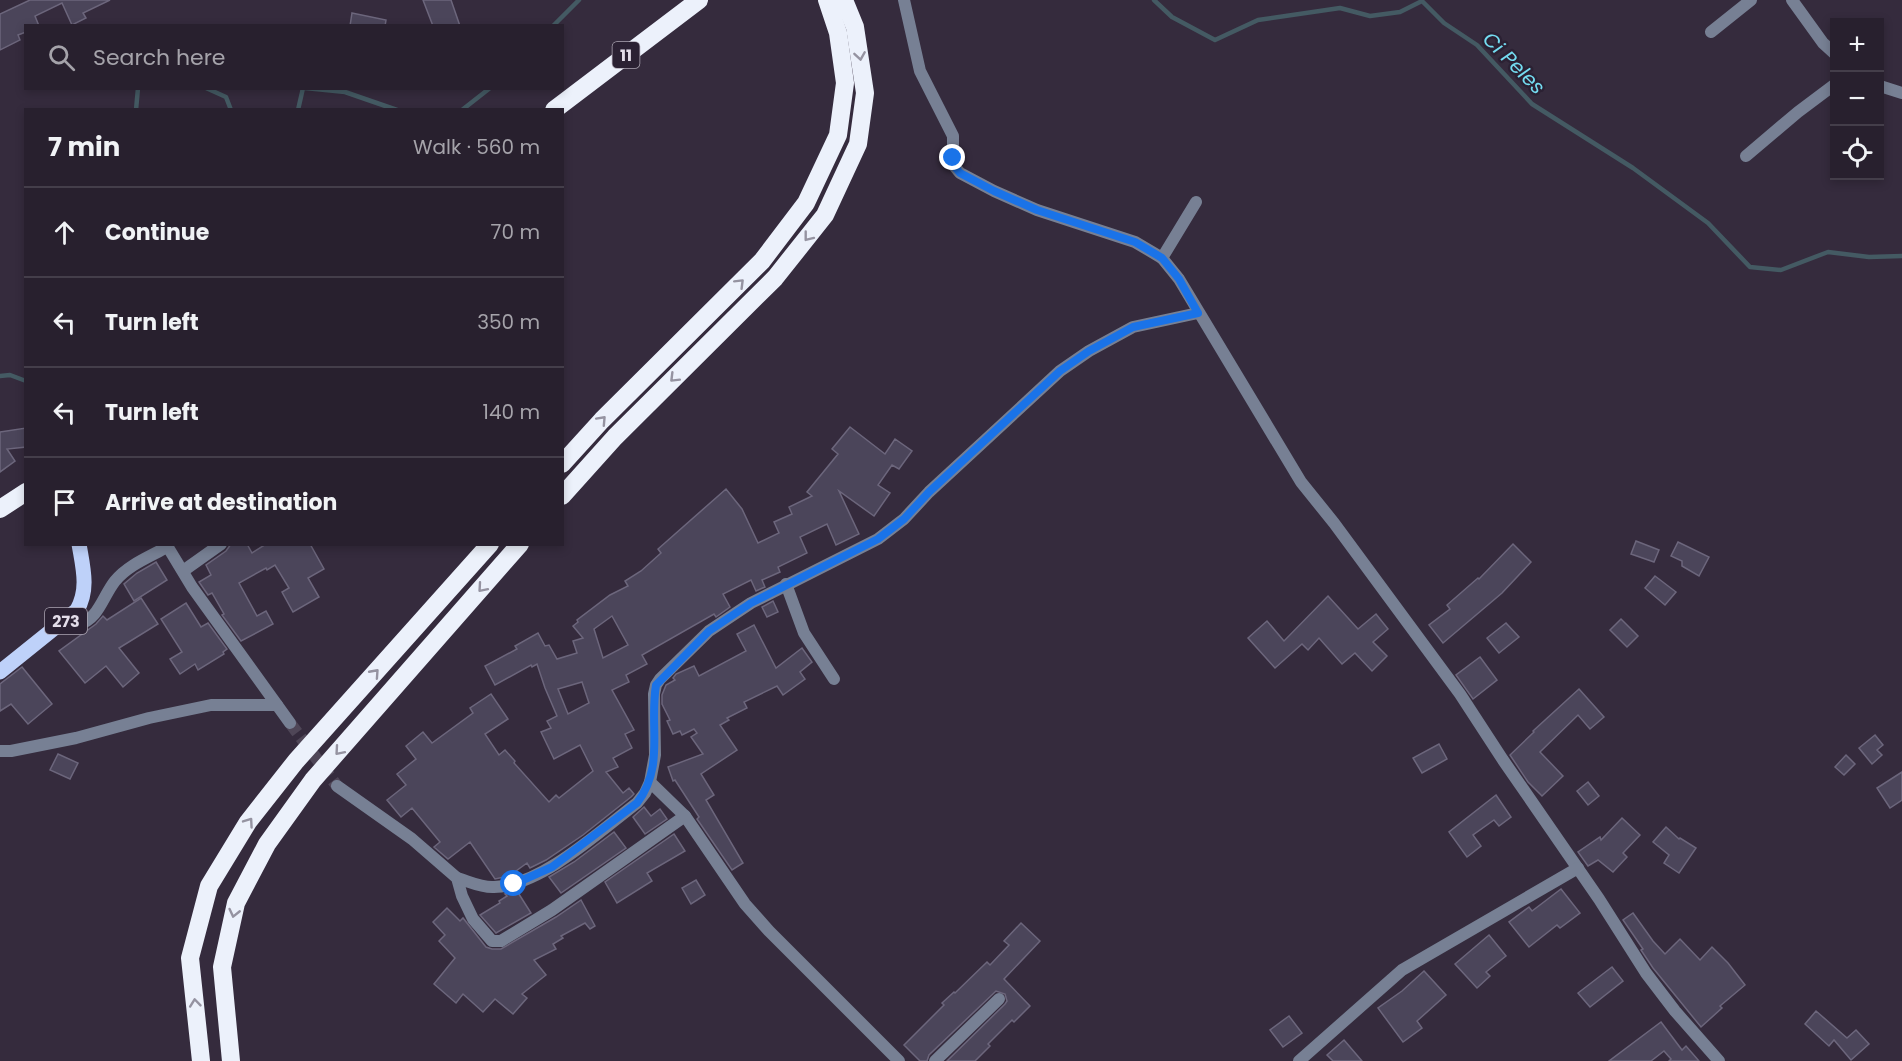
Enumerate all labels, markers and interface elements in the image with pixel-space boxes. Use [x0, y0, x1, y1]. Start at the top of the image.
map controls [1830, 18, 1884, 180]
button: + [1830, 18, 1884, 72]
search box [24, 24, 564, 90]
water label: Ci Peles [1477, 26, 1551, 100]
icon: search [45, 41, 78, 74]
text: Search here [93, 42, 226, 73]
road number: 11 [612, 42, 640, 68]
one-way arrow [853, 51, 865, 60]
button: − [1830, 72, 1884, 126]
button: locate [1830, 126, 1884, 180]
text: 7 min [48, 129, 120, 165]
text: Walk · 560 m [413, 133, 540, 161]
route end [939, 144, 965, 170]
icon: ahead [48, 216, 81, 249]
text: Continue [105, 217, 209, 248]
text: 70 m [491, 218, 540, 246]
one-way arrow [804, 230, 815, 241]
one-way arrow [732, 279, 743, 290]
icon: left [48, 306, 81, 339]
text: Turn left [105, 307, 199, 338]
text: 350 m [477, 308, 540, 336]
one-way arrow [671, 371, 682, 382]
icon: left [48, 396, 81, 429]
text: Turn left [105, 397, 199, 428]
text: 140 m [483, 398, 540, 426]
one-way arrow [595, 417, 606, 427]
icon: arrive [48, 486, 81, 519]
text: Arrive at destination [105, 487, 337, 518]
one-way arrow [478, 582, 489, 592]
road number: 273 [45, 608, 87, 634]
one-way arrow [368, 669, 379, 680]
one-way arrow [335, 744, 346, 755]
one-way arrow [242, 818, 253, 829]
route start [500, 870, 526, 896]
one-way arrow [228, 908, 241, 918]
one-way arrow [189, 998, 202, 1007]

